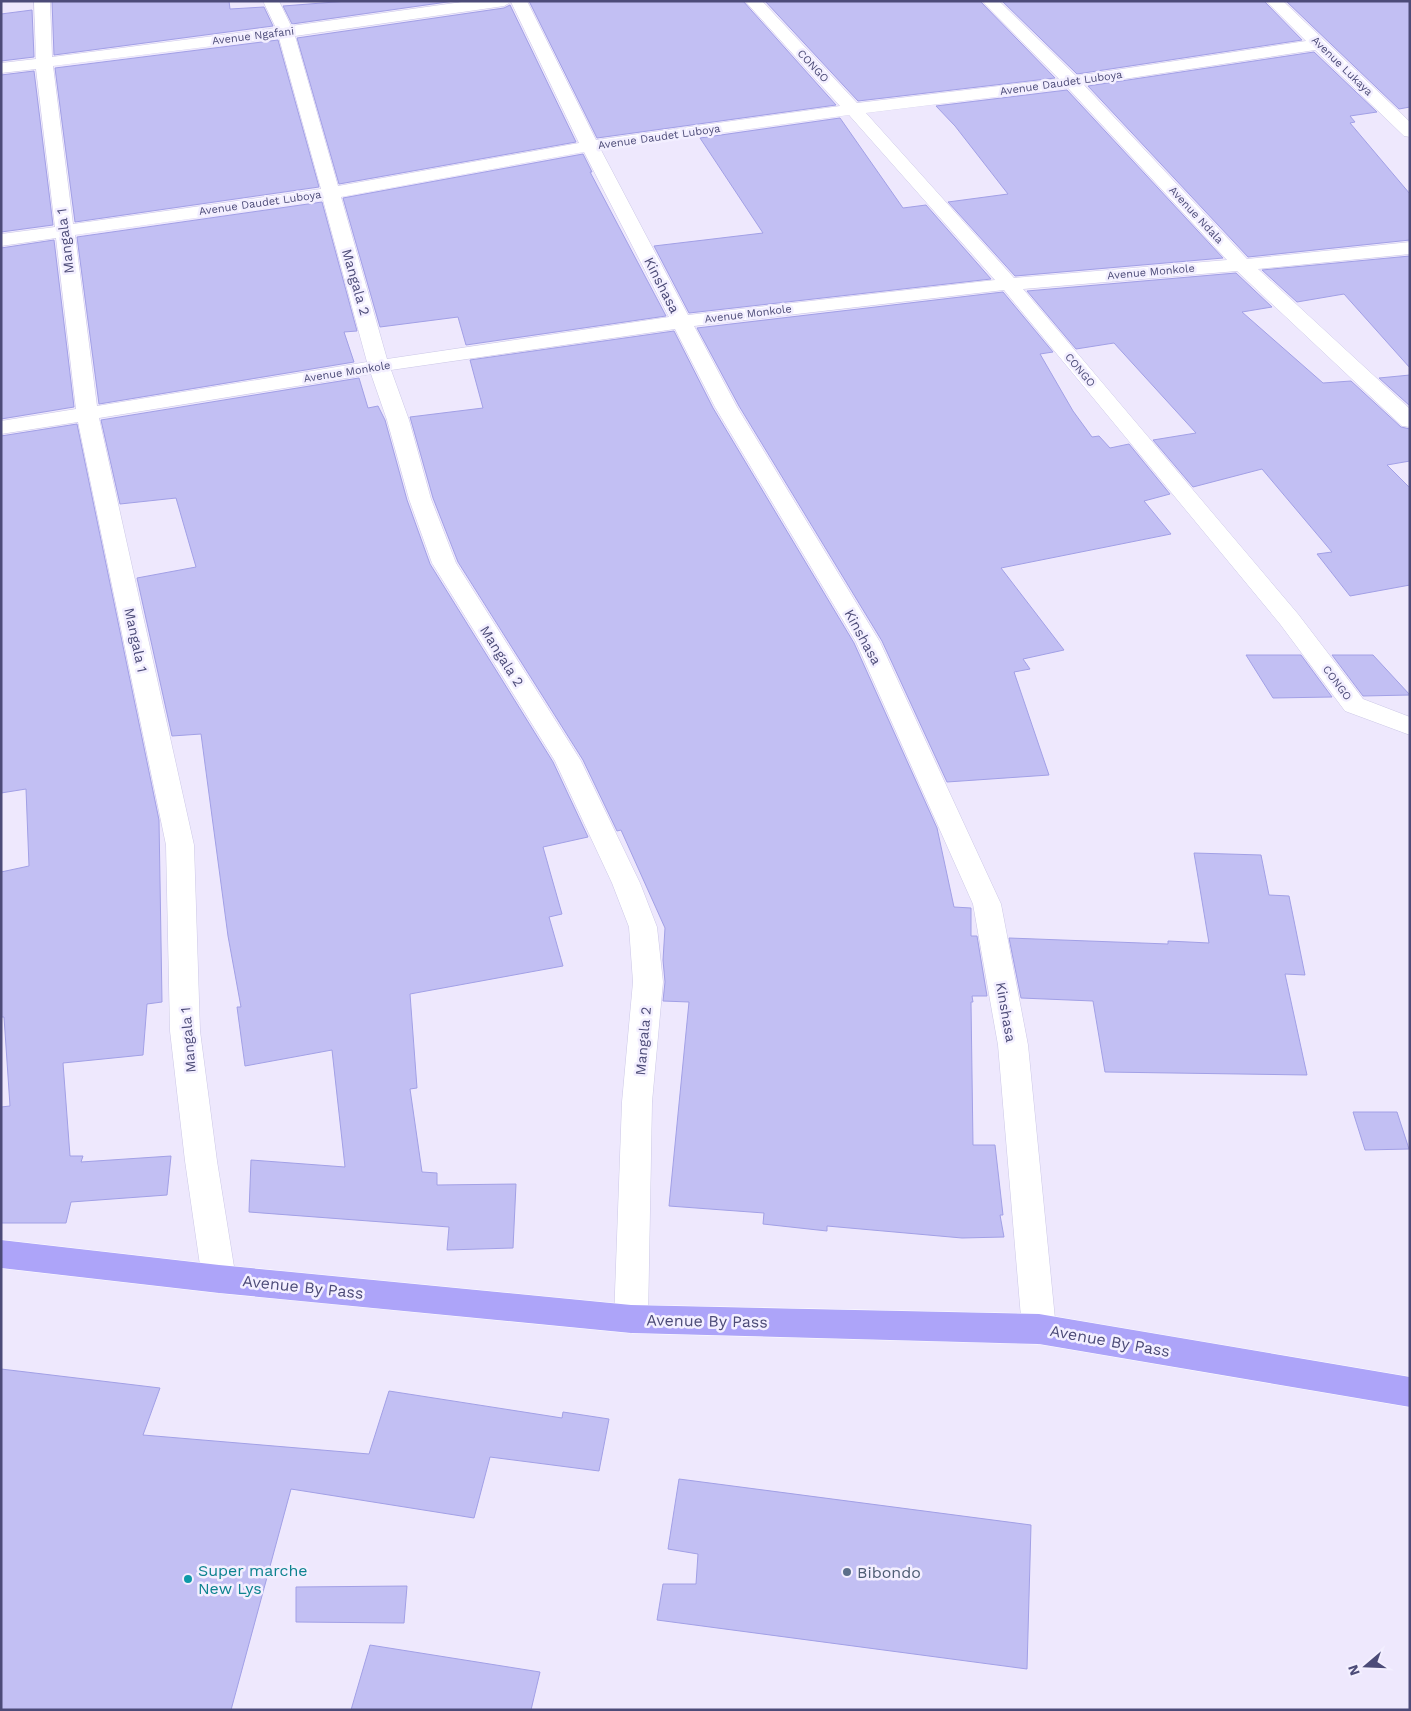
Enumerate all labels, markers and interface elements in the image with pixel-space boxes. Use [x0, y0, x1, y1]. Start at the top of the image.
street label: Avenue Ngafani [211, 25, 295, 47]
street label: Avenue Lukaya [1309, 34, 1375, 98]
street label: CONGO [795, 47, 831, 85]
street label: Avenue Daudet Luboya [999, 68, 1123, 98]
street label: Avenue Daudet Luboya [597, 122, 721, 152]
street label: Avenue Ndala [1166, 184, 1226, 246]
street label: Avenue Daudet Luboya [198, 188, 322, 218]
street label: Mangala 1 [53, 207, 77, 275]
street label: Mangala 2 [339, 247, 373, 317]
street label: Kinshasa [641, 254, 683, 316]
street label: Avenue Monkole [1107, 262, 1195, 282]
street label: Avenue Monkole [704, 302, 792, 326]
street label: CONGO [1062, 350, 1098, 390]
street label: Avenue Monkole [303, 359, 391, 385]
street label: Mangala 1 [121, 606, 151, 674]
street label: Kinshasa [841, 607, 885, 668]
street label: Mangala 2 [477, 623, 527, 689]
street label: CONGO [1320, 663, 1354, 703]
street label: Kinshasa [993, 981, 1019, 1043]
street label: Mangala 2 [632, 1006, 654, 1076]
street label: Mangala 1 [177, 1007, 199, 1073]
street label: Avenue By Pass [242, 1271, 364, 1303]
street label: Avenue By Pass [646, 1310, 768, 1332]
street label: Avenue By Pass [1049, 1321, 1171, 1361]
place label: Super marche New Lys [198, 1561, 308, 1598]
place label: Bibondo [857, 1563, 921, 1582]
marker: Bibondo [841, 1566, 853, 1578]
marker: Super marche New Lys [182, 1573, 194, 1585]
north arrow [1341, 1641, 1391, 1691]
text: N [1344, 1663, 1363, 1678]

